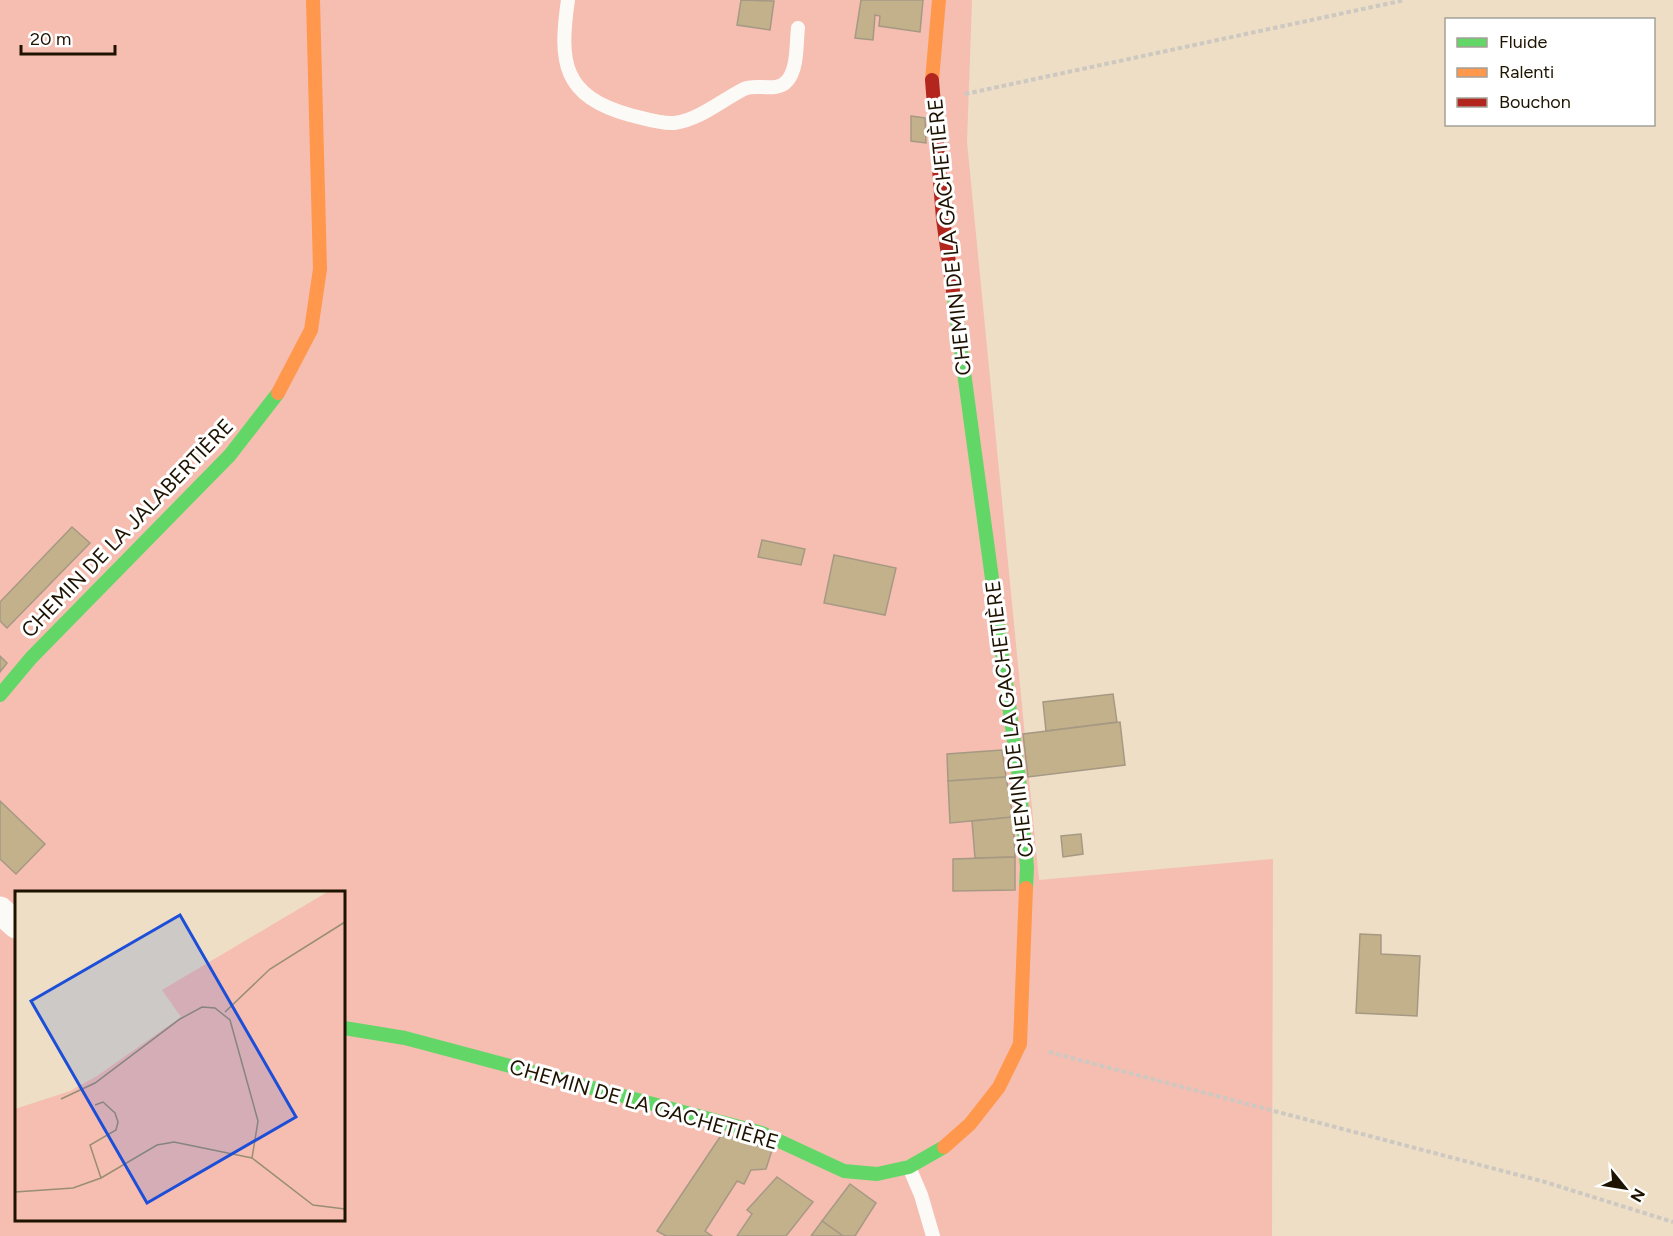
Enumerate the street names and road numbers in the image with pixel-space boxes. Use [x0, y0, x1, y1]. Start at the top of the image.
street label: CHEMIN DE LA GACHETIÈRE [922, 97, 976, 377]
street label: CHEMIN DE LA JALABERTIÈRE [16, 413, 238, 643]
street label: CHEMIN DE LA GACHETIÈRE [980, 579, 1038, 859]
street label: CHEMIN DE LA GACHETIÈRE [507, 1054, 781, 1154]

